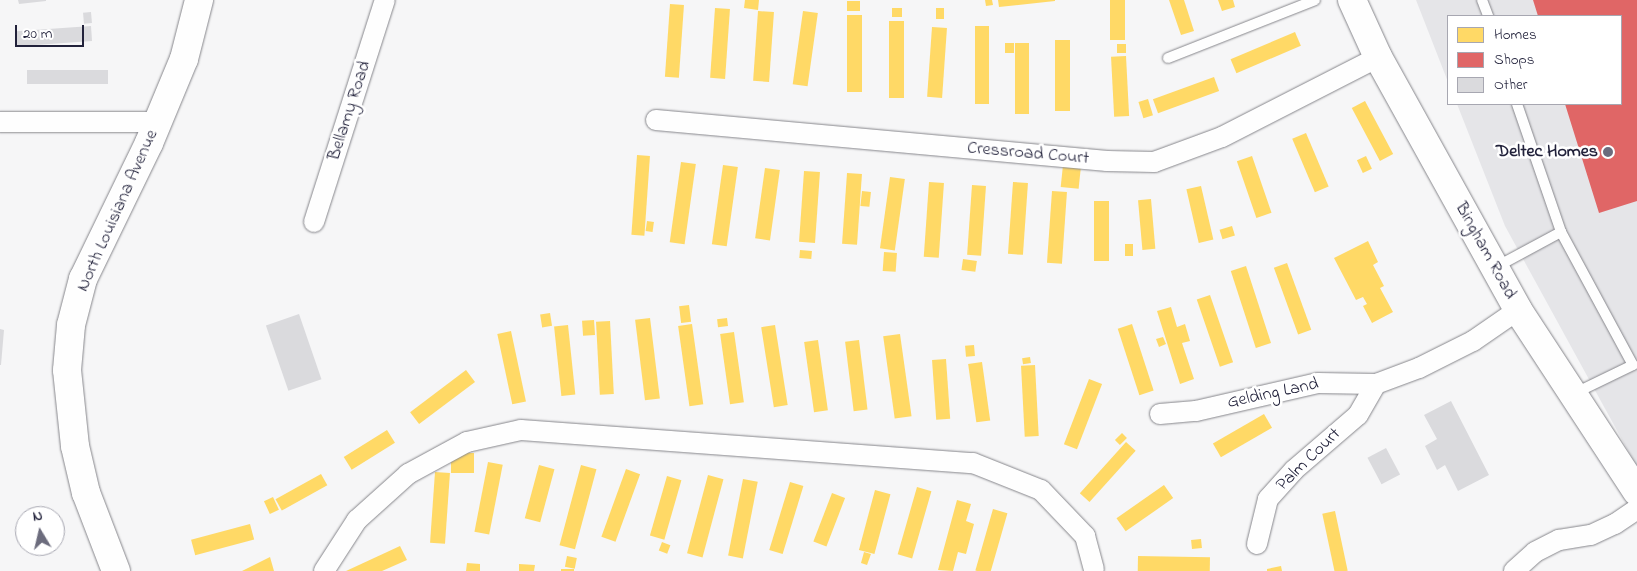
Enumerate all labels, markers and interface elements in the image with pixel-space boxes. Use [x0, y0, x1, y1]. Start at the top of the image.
scale bar [18, 15, 86, 47]
legend [1447, 15, 1622, 105]
text: 20 m [23, 23, 52, 45]
text: Homes [1494, 24, 1537, 46]
text: Shops [1494, 49, 1534, 71]
street label: Bellamy Road [324, 58, 376, 164]
text: Other [1494, 74, 1527, 96]
street label: North Louisiana Avenue [73, 127, 163, 295]
street label: Cressroad Court [966, 138, 1090, 170]
place label: Deltec Homes [1496, 141, 1598, 163]
marker: Deltec Homes [1602, 146, 1614, 158]
street label: Bingham Road [1449, 199, 1521, 303]
street label: Gelding Land [1225, 374, 1321, 414]
street label: Palm Court [1272, 424, 1346, 496]
north arrow [15, 506, 65, 556]
text: N [31, 506, 44, 528]

